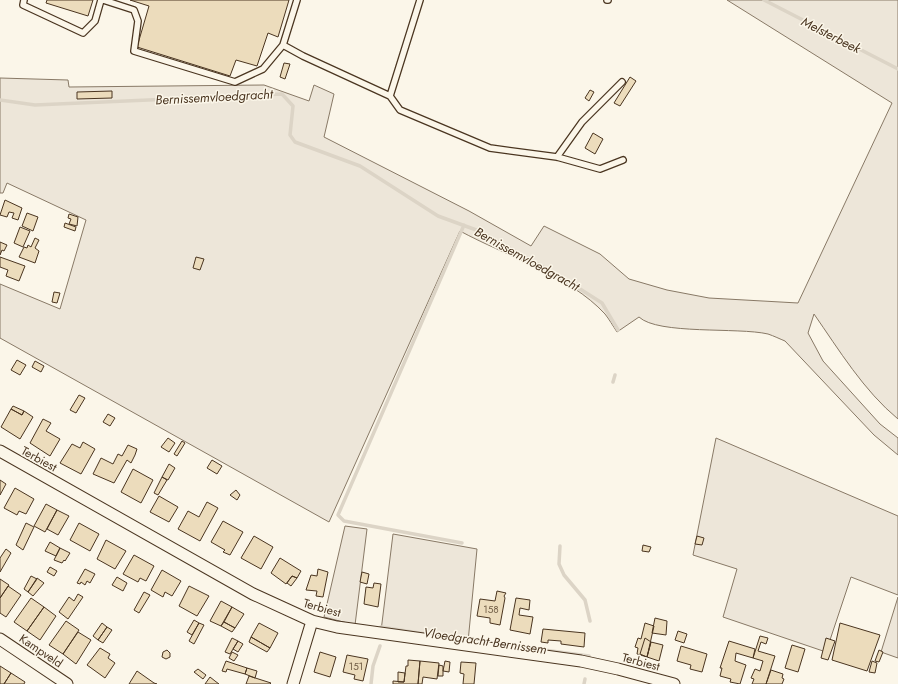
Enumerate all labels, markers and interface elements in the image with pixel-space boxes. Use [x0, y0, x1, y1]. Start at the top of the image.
water label: Melsterbeek [798, 12, 864, 58]
water label: Bernissemvloedgracht [155, 84, 274, 110]
water label: Bernissemvloedgracht [471, 222, 584, 296]
street label: Terbiest [18, 442, 60, 476]
street label: Terbiest [301, 594, 343, 622]
house number: 158 [483, 602, 499, 617]
water label: Vloedgracht Bernissem [422, 623, 548, 659]
street label: Kampveld [15, 630, 67, 672]
street label: Terbiest [620, 648, 662, 676]
house number: 151 [349, 659, 363, 674]

